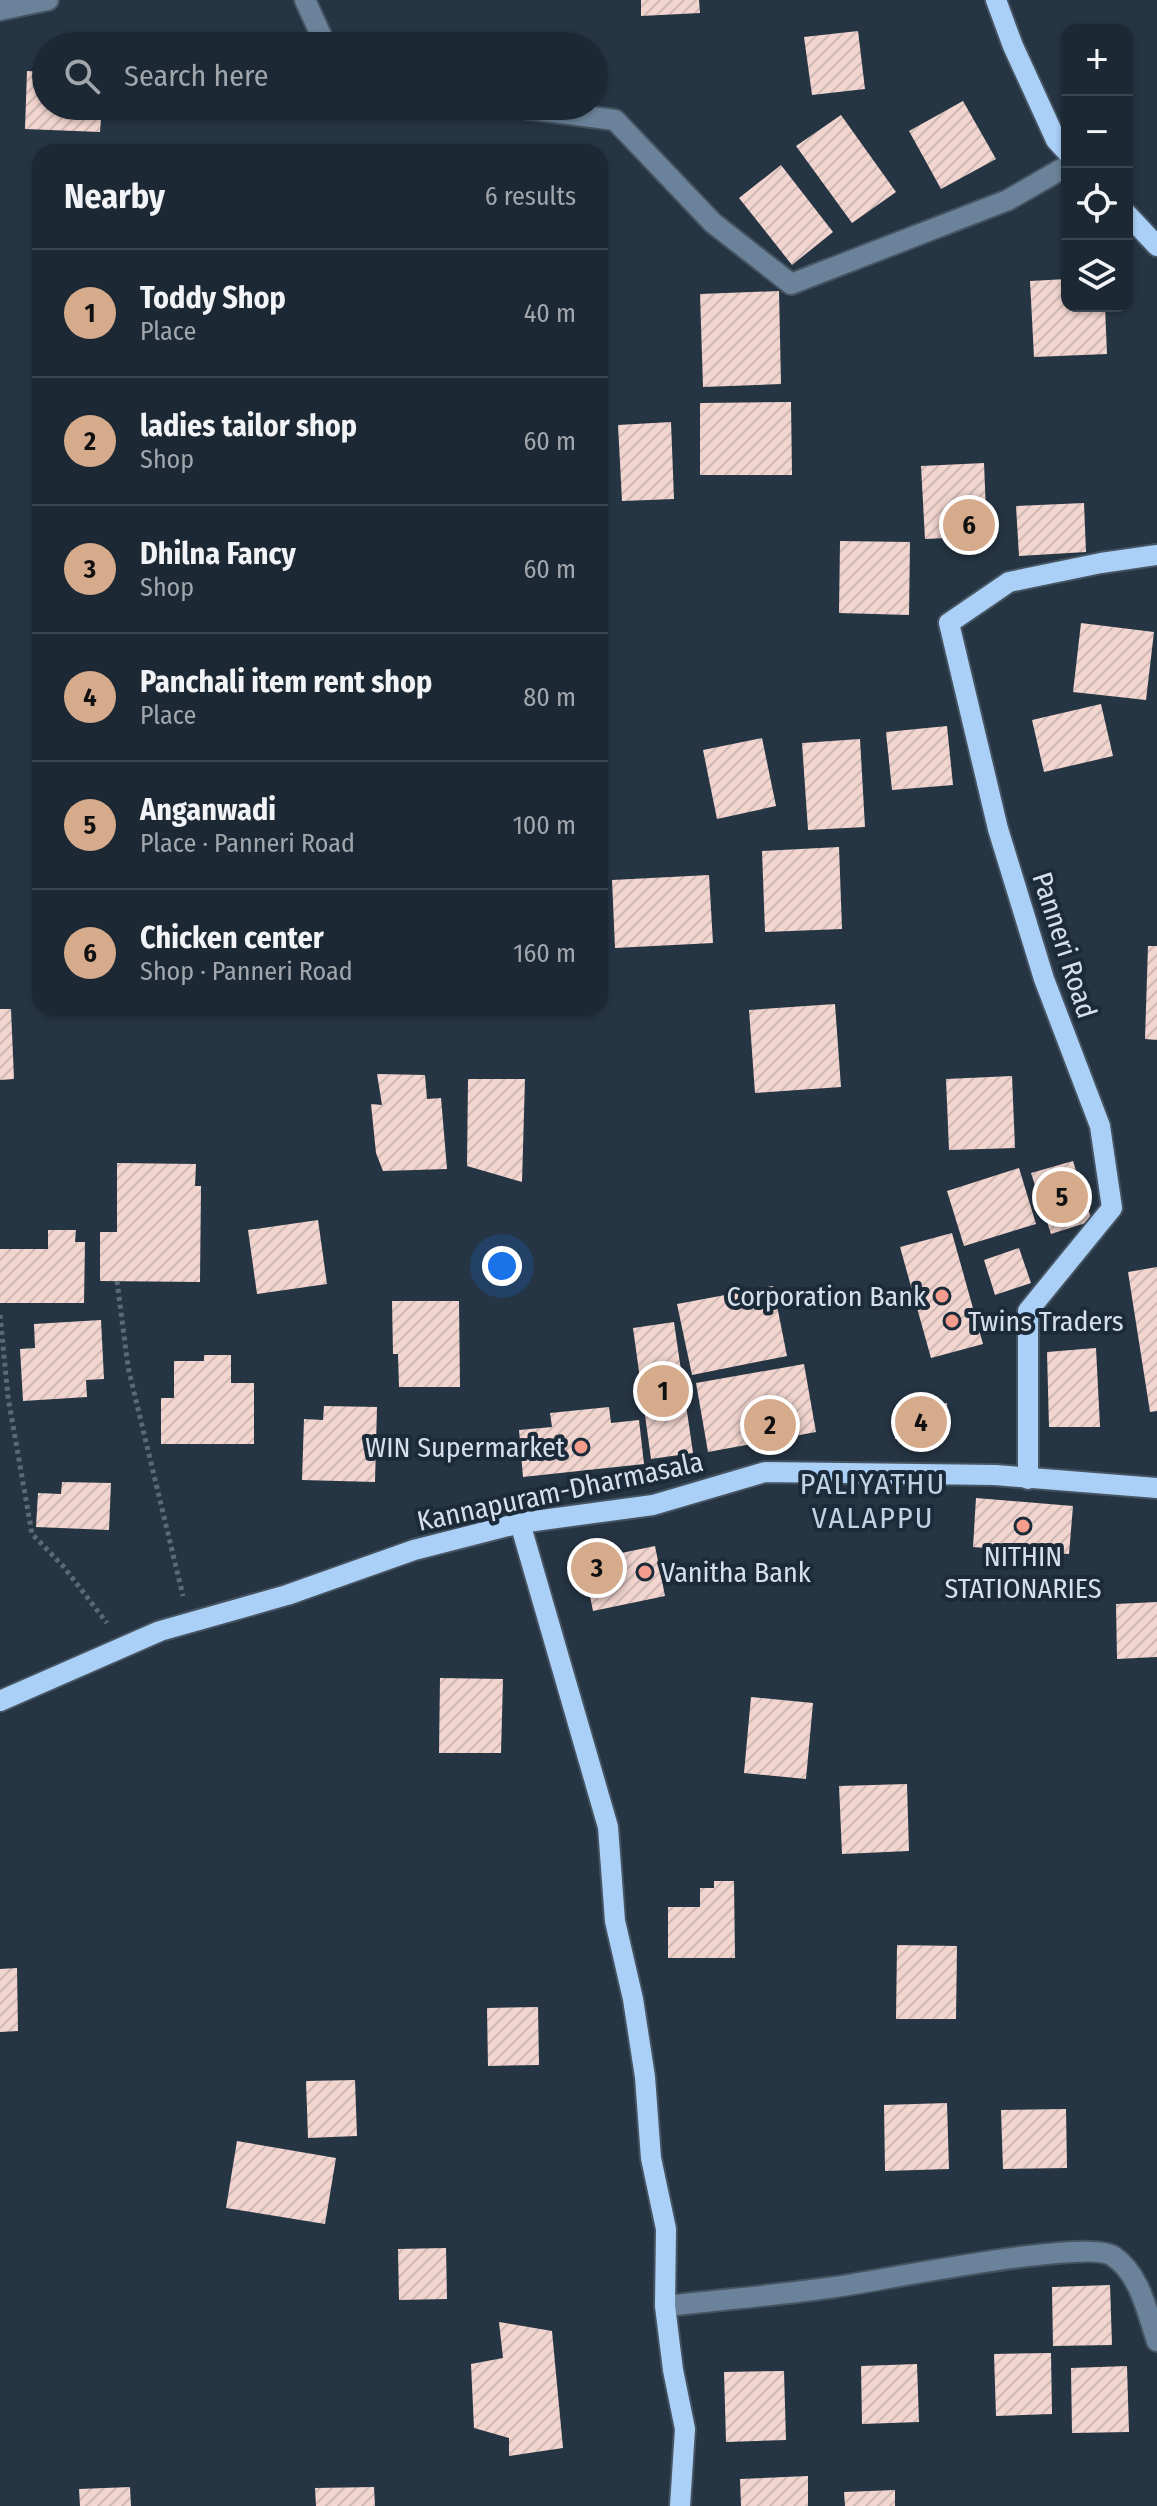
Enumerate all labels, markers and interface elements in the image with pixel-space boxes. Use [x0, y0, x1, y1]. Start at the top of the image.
map controls [1061, 24, 1133, 312]
button: + [1061, 24, 1133, 96]
search box [32, 32, 608, 120]
icon: search [60, 54, 104, 98]
text: Search here [124, 58, 269, 94]
button: − [1061, 96, 1133, 168]
button: locate [1061, 168, 1133, 240]
text: Nearby [64, 176, 165, 217]
text: 6 results [485, 181, 576, 212]
button: layers [1061, 240, 1133, 312]
text: Toddy Shop [140, 280, 286, 316]
text: 1 [85, 298, 96, 329]
text: 40 m [524, 298, 576, 329]
text: Place [140, 316, 196, 347]
text: ladies tailor shop [140, 408, 357, 444]
text: 2 [84, 426, 96, 457]
text: 60 m [523, 426, 576, 457]
text: Shop [140, 444, 194, 475]
pin: 6 [943, 495, 995, 555]
text: Dhilna Fancy [140, 536, 296, 572]
text: 3 [84, 554, 96, 585]
text: 60 m [523, 554, 576, 585]
text: Shop [140, 572, 194, 603]
text: Panchali item rent shop [140, 664, 432, 700]
text: 4 [83, 682, 97, 713]
text: 80 m [523, 682, 576, 713]
text: Place [140, 700, 196, 731]
text: Anganwadi [140, 792, 276, 828]
text: 5 [84, 810, 96, 841]
text: 100 m [513, 810, 576, 841]
text: Place · Panneri Road [140, 828, 355, 859]
street label: Panneri Road [1025, 868, 1104, 1022]
text: Chicken center [140, 920, 324, 956]
text: 6 [83, 938, 97, 969]
text: 160 m [513, 938, 576, 969]
text: Shop · Panneri Road [140, 956, 353, 987]
pin: 5 [1036, 1167, 1088, 1227]
your location [482, 1246, 522, 1286]
place label: Corporation Bank [726, 1280, 927, 1313]
marker: Corporation Bank [933, 1287, 951, 1305]
place label: Twins Traders [968, 1305, 1124, 1338]
marker: Twins Traders [943, 1312, 961, 1330]
pin: 1 [637, 1361, 689, 1421]
pin: 4 [895, 1392, 947, 1452]
pin: 2 [744, 1395, 796, 1455]
place label: WIN Supermarket [365, 1431, 566, 1464]
marker: WIN Supermarket [572, 1438, 590, 1456]
street label: Kannapuram-Dharmasala [414, 1445, 706, 1538]
district label: PALIYATHU VALAPPU [800, 1466, 946, 1536]
marker: NITHIN STATIONARIES [1014, 1517, 1032, 1535]
pin: 3 [571, 1538, 623, 1598]
place label: NITHIN STATIONARIES [944, 1540, 1102, 1605]
place label: Vanitha Bank [661, 1556, 812, 1589]
marker: Vanitha Bank [636, 1563, 654, 1581]

